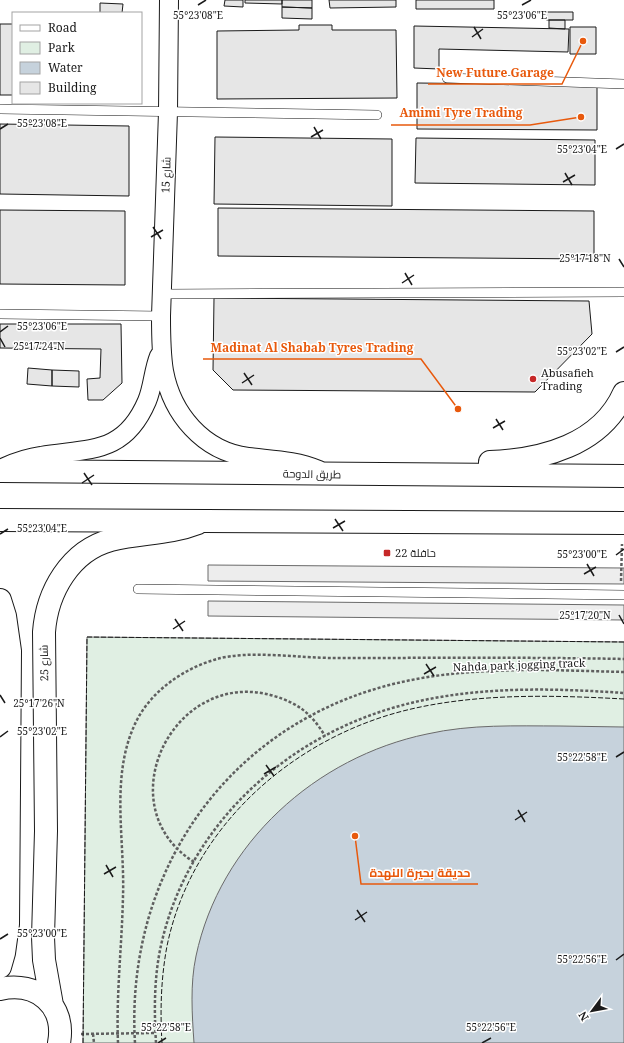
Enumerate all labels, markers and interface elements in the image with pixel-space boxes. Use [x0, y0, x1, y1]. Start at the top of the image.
text: 55°23'08"E [173, 8, 223, 22]
text: 55°23'06"E [497, 8, 547, 22]
legend [12, 12, 142, 104]
text: Road [48, 19, 78, 36]
text: Park [48, 39, 76, 56]
text: Water [48, 59, 83, 76]
callout: New Future Garage [428, 60, 562, 84]
text: New Future Garage [436, 64, 554, 81]
text: Building [48, 79, 97, 96]
callout: Amimi Tyre Trading [391, 101, 530, 125]
text: Amimi Tyre Trading [399, 104, 523, 121]
text: 55°23'08"E [17, 116, 67, 130]
text: 55°23'04"E [557, 142, 607, 156]
street label: شارع 15 [157, 156, 175, 194]
text: 25°17'18"N [559, 251, 611, 265]
text: 55°23'06"E [17, 319, 67, 333]
callout: Madinat Al Shabab Tyres Trading [203, 335, 421, 359]
text: 25°17'24"N [13, 339, 65, 353]
text: Madinat Al Shabab Tyres Trading [211, 339, 414, 356]
text: 55°23'02"E [557, 344, 607, 358]
place label: Abusafieh Trading [541, 365, 594, 393]
marker: Abusafieh Trading [528, 374, 538, 384]
street label: طريق الدوحة [283, 465, 341, 482]
text: 55°23'04"E [17, 521, 67, 535]
place label: حافلة 22 [395, 545, 436, 560]
text: 55°23'00"E [557, 547, 607, 561]
marker: حافلة 22 [382, 548, 392, 558]
text: 25°17'20"N [559, 608, 611, 622]
street label: شارع 25 [36, 645, 52, 681]
street label: Nahda park jogging track [452, 655, 586, 674]
text: 25°17'26"N [13, 696, 65, 710]
text: 55°23'02"E [17, 724, 67, 738]
text: 55°22'58"E [557, 750, 607, 764]
callout: حديقة بحيرة النهدة [361, 860, 478, 884]
text: حديقة بحيرة النهدة [369, 864, 471, 881]
text: 55°23'00"E [17, 926, 67, 940]
text: 55°22'56"E [557, 952, 607, 966]
north arrow [572, 991, 612, 1031]
text: N [574, 1009, 592, 1024]
text: 55°22'58"E [141, 1020, 191, 1034]
text: 55°22'56"E [466, 1020, 516, 1034]

